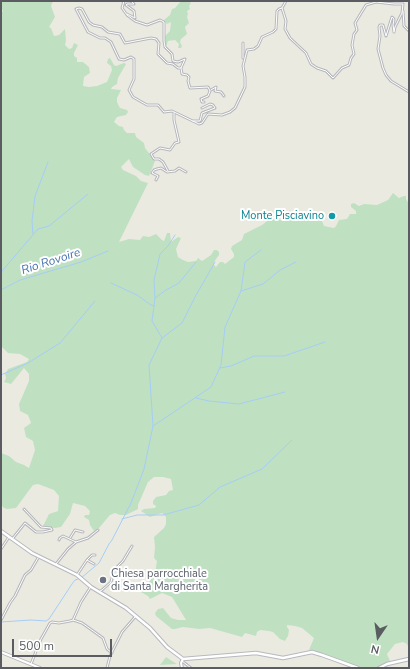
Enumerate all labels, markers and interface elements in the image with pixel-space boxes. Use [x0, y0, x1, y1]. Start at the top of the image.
place label: Monte Pisciavino [241, 209, 324, 223]
marker: Monte Pisciavino [327, 211, 337, 221]
water label: Rio Rovoire [20, 246, 82, 278]
place label: Chiesa parrocchiale di Santa Margherita [111, 567, 208, 593]
marker: Chiesa parrocchiale di Santa Margherita [98, 575, 108, 585]
north arrow [358, 617, 398, 657]
scale bar [14, 631, 114, 657]
text: 500 m [19, 638, 54, 654]
text: N [369, 641, 381, 657]

